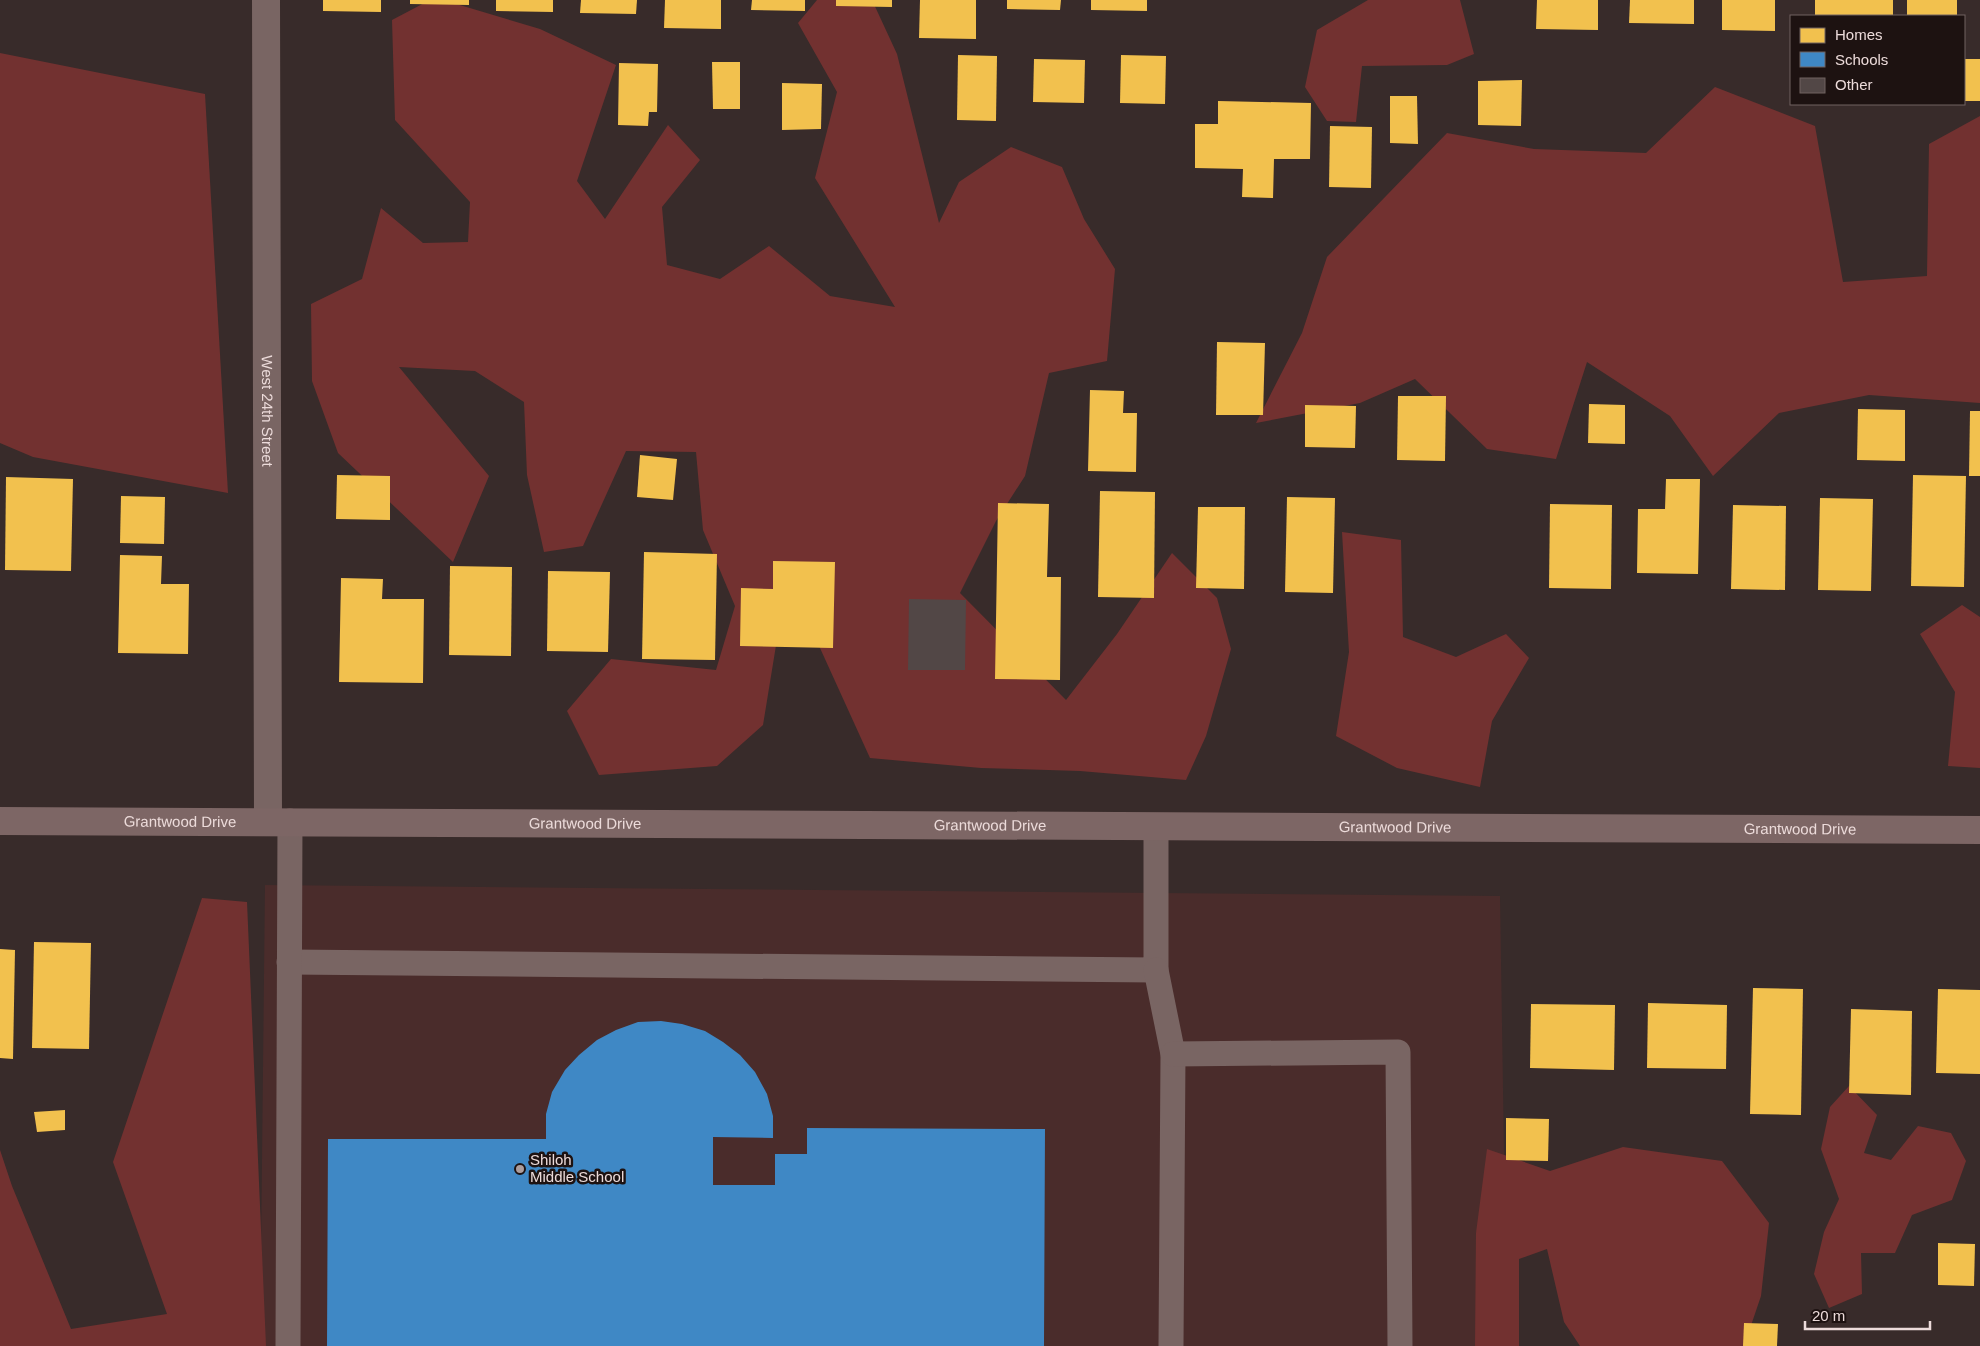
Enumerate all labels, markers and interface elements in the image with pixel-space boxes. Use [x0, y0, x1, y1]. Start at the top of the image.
legend [1790, 15, 1965, 105]
text: Homes [1835, 26, 1883, 43]
text: Schools [1835, 51, 1888, 68]
text: Other [1835, 76, 1873, 93]
street label: West 24th Street [259, 355, 276, 468]
street label: Grantwood Drive [124, 813, 236, 830]
street label: Grantwood Drive [529, 814, 641, 832]
street label: Grantwood Drive [934, 816, 1046, 834]
street label: Grantwood Drive [1339, 818, 1451, 836]
street label: Grantwood Drive [1744, 820, 1856, 837]
place label: Shiloh Middle School [530, 1151, 624, 1185]
marker: Shiloh Middle School [514, 1163, 526, 1175]
scale bar [1805, 1298, 1930, 1330]
text: 20 m [1812, 1307, 1845, 1324]

